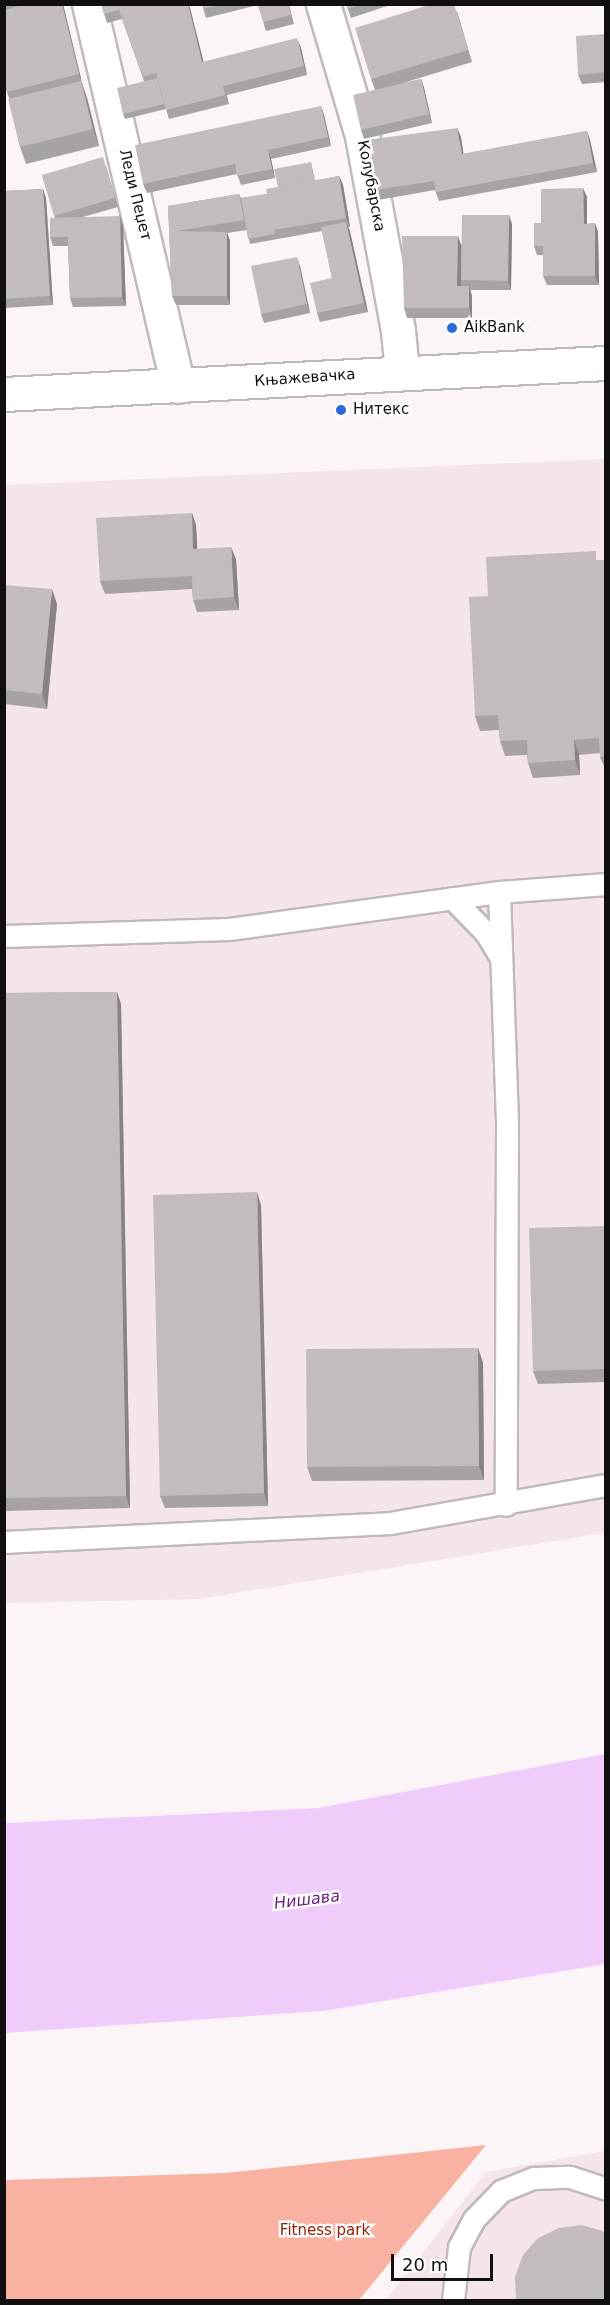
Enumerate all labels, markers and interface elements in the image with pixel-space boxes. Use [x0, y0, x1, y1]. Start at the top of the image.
street label: Колубарска [353, 139, 389, 233]
street label: Леди Пеџет [115, 147, 155, 243]
place label: AikBank [464, 319, 525, 337]
marker: AikBank [445, 321, 459, 335]
street label: Књажевачка [254, 365, 356, 391]
place label: Нитекс [353, 401, 409, 419]
marker: Нитекс [334, 403, 348, 417]
water label: Нишава [273, 1886, 341, 1914]
park label: Fitness park [280, 2222, 370, 2240]
scale bar [394, 2242, 496, 2280]
text: 20 m [402, 2254, 448, 2275]

